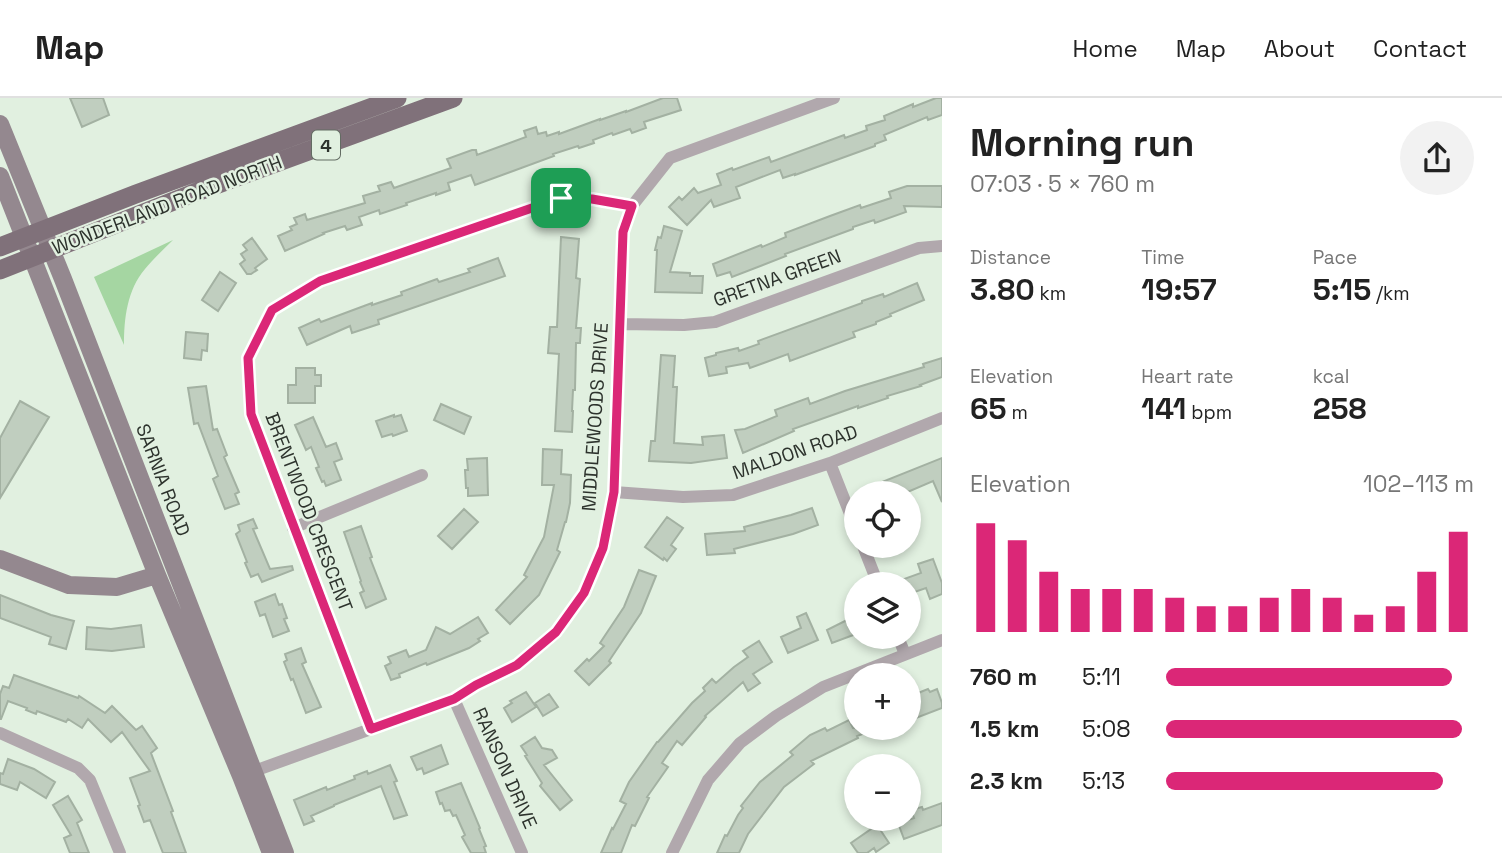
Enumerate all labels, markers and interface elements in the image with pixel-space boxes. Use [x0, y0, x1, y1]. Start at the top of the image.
text: Map [35, 27, 104, 69]
text: Home [1072, 33, 1138, 64]
text: Map [1176, 33, 1226, 64]
text: About [1264, 33, 1335, 64]
text: Contact [1373, 33, 1467, 64]
text: Morning run [970, 119, 1195, 167]
button: share [1400, 121, 1474, 195]
road number: 4 [312, 130, 340, 160]
street label: WONDERLAND ROAD NORTH [48, 150, 286, 260]
pin [531, 168, 591, 228]
text: 07:03 · 5 × 760 m [970, 169, 1155, 199]
icon: arrive [542, 179, 580, 217]
street label: GRETNA GREEN [710, 243, 844, 313]
text: Distance [970, 245, 1051, 270]
text: Time [1141, 245, 1185, 270]
text: Pace [1313, 245, 1357, 270]
text: 3.80 [970, 270, 1035, 309]
text: 19:57 [1141, 270, 1217, 309]
text: 5:15 [1313, 270, 1371, 309]
text: km [1035, 281, 1066, 306]
text: /km [1371, 281, 1410, 306]
street label: MIDDLEWOODS DRIVE [576, 322, 614, 512]
text: Elevation [970, 364, 1053, 389]
text: Heart rate [1141, 364, 1234, 389]
text: kcal [1313, 364, 1349, 389]
text: 65 [970, 389, 1007, 428]
text: 141 [1141, 389, 1186, 428]
text: 258 [1313, 389, 1366, 428]
text: m [1007, 400, 1028, 425]
text: bpm [1186, 400, 1232, 425]
street label: BRENTWOOD CRESCENT [259, 409, 359, 615]
street label: MALDON ROAD [729, 419, 861, 485]
street label: SARNIA ROAD [130, 420, 196, 540]
text: Elevation [970, 469, 1071, 499]
text: 102–113 m [1363, 469, 1474, 499]
map controls [844, 481, 921, 831]
button: locate [844, 481, 921, 558]
button: layers [844, 572, 921, 649]
text: 760 m [970, 662, 1037, 692]
text: 5:11 [1082, 662, 1121, 692]
button: + [844, 663, 921, 740]
street label: RANSON DRIVE [467, 703, 543, 833]
text: 1.5 km [970, 714, 1040, 744]
text: 5:08 [1082, 714, 1131, 744]
button: − [844, 754, 921, 831]
text: 2.3 km [970, 766, 1043, 796]
text: 5:13 [1082, 766, 1125, 796]

